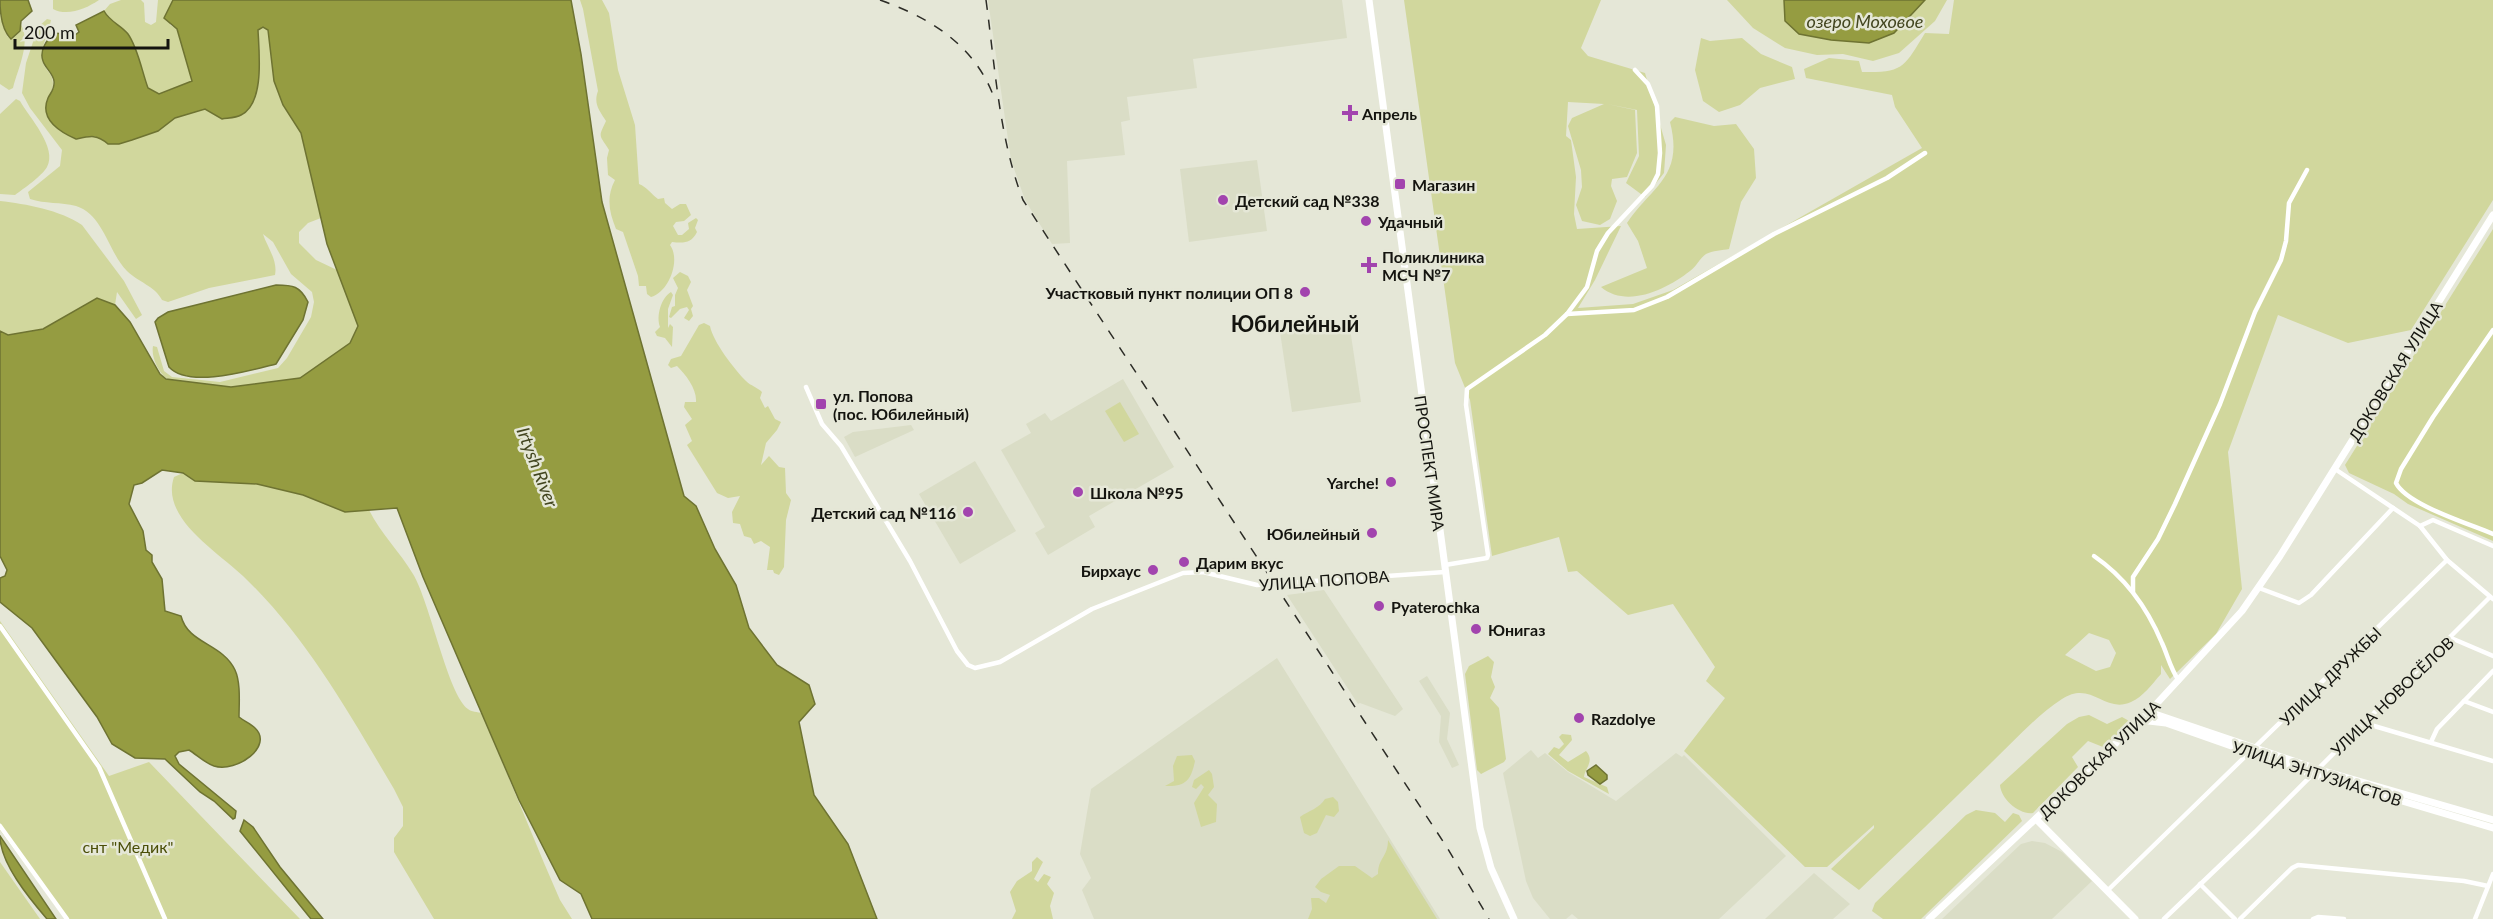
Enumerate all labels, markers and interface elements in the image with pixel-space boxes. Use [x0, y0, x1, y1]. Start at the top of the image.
water label: озеро Моховое [1807, 10, 1923, 32]
scale bar [15, 12, 168, 50]
text: 200 m [24, 21, 75, 43]
place label: Апрель [1361, 104, 1417, 123]
marker: Апрель [1343, 106, 1357, 120]
place label: Магазин [1412, 175, 1475, 194]
marker: Магазин [1393, 177, 1407, 191]
place label: Детский сад №338 [1235, 191, 1379, 210]
marker: Детский сад №338 [1216, 193, 1230, 207]
place label: Удачный [1377, 212, 1443, 231]
marker: Удачный [1359, 214, 1373, 228]
place label: Поликлиника МСЧ №7 [1382, 247, 1484, 284]
marker: Поликлиника МСЧ №7 [1360, 256, 1378, 274]
place label: Участковый пункт полиции ОП 8 [1044, 283, 1293, 302]
marker: Участковый пункт полиции ОП 8 [1298, 285, 1312, 299]
street label: ДОКОВСКАЯ УЛИЦА [2344, 297, 2446, 445]
district label: Юбилейный [1231, 310, 1359, 337]
place label: ул. Попова (пос. Юбилейный) [833, 386, 969, 423]
street label: ПРОСПЕКТ МИРА [1411, 394, 1449, 532]
marker: ул. Попова (пос. Юбилейный) [814, 397, 828, 411]
water label: Irtysh River [513, 424, 564, 511]
place label: Yarche! [1326, 473, 1379, 492]
marker: Yarche! [1384, 475, 1398, 489]
place label: Школа №95 [1090, 483, 1184, 502]
marker: Школа №95 [1071, 485, 1085, 499]
place label: Детский сад №116 [812, 503, 956, 522]
marker: Детский сад №116 [961, 505, 975, 519]
place label: Юбилейный [1266, 524, 1360, 543]
marker: Юбилейный [1365, 526, 1379, 540]
place label: Дарим вкус [1196, 553, 1284, 572]
marker: Дарим вкус [1177, 555, 1191, 569]
place label: Бирхаус [1081, 561, 1141, 580]
marker: Бирхаус [1146, 563, 1160, 577]
street label: УЛИЦА ПОПОВА [1258, 566, 1390, 594]
place label: Pyaterochka [1391, 597, 1480, 616]
marker: Pyaterochka [1372, 599, 1386, 613]
place label: Юнигаз [1488, 620, 1545, 639]
marker: Юнигаз [1469, 622, 1483, 636]
street label: УЛИЦА ДРУЖБЫ [2275, 623, 2385, 729]
street label: УЛИЦА НОВОСЁЛОВ [2327, 632, 2457, 760]
street label: ДОКОВСКАЯ УЛИЦА [2034, 696, 2164, 822]
place label: Razdolye [1591, 709, 1656, 728]
marker: Razdolye [1572, 711, 1586, 725]
street label: УЛИЦА ЭНТУЗИАСТОВ [2230, 737, 2404, 809]
park label: снт "Медик" [82, 837, 174, 856]

